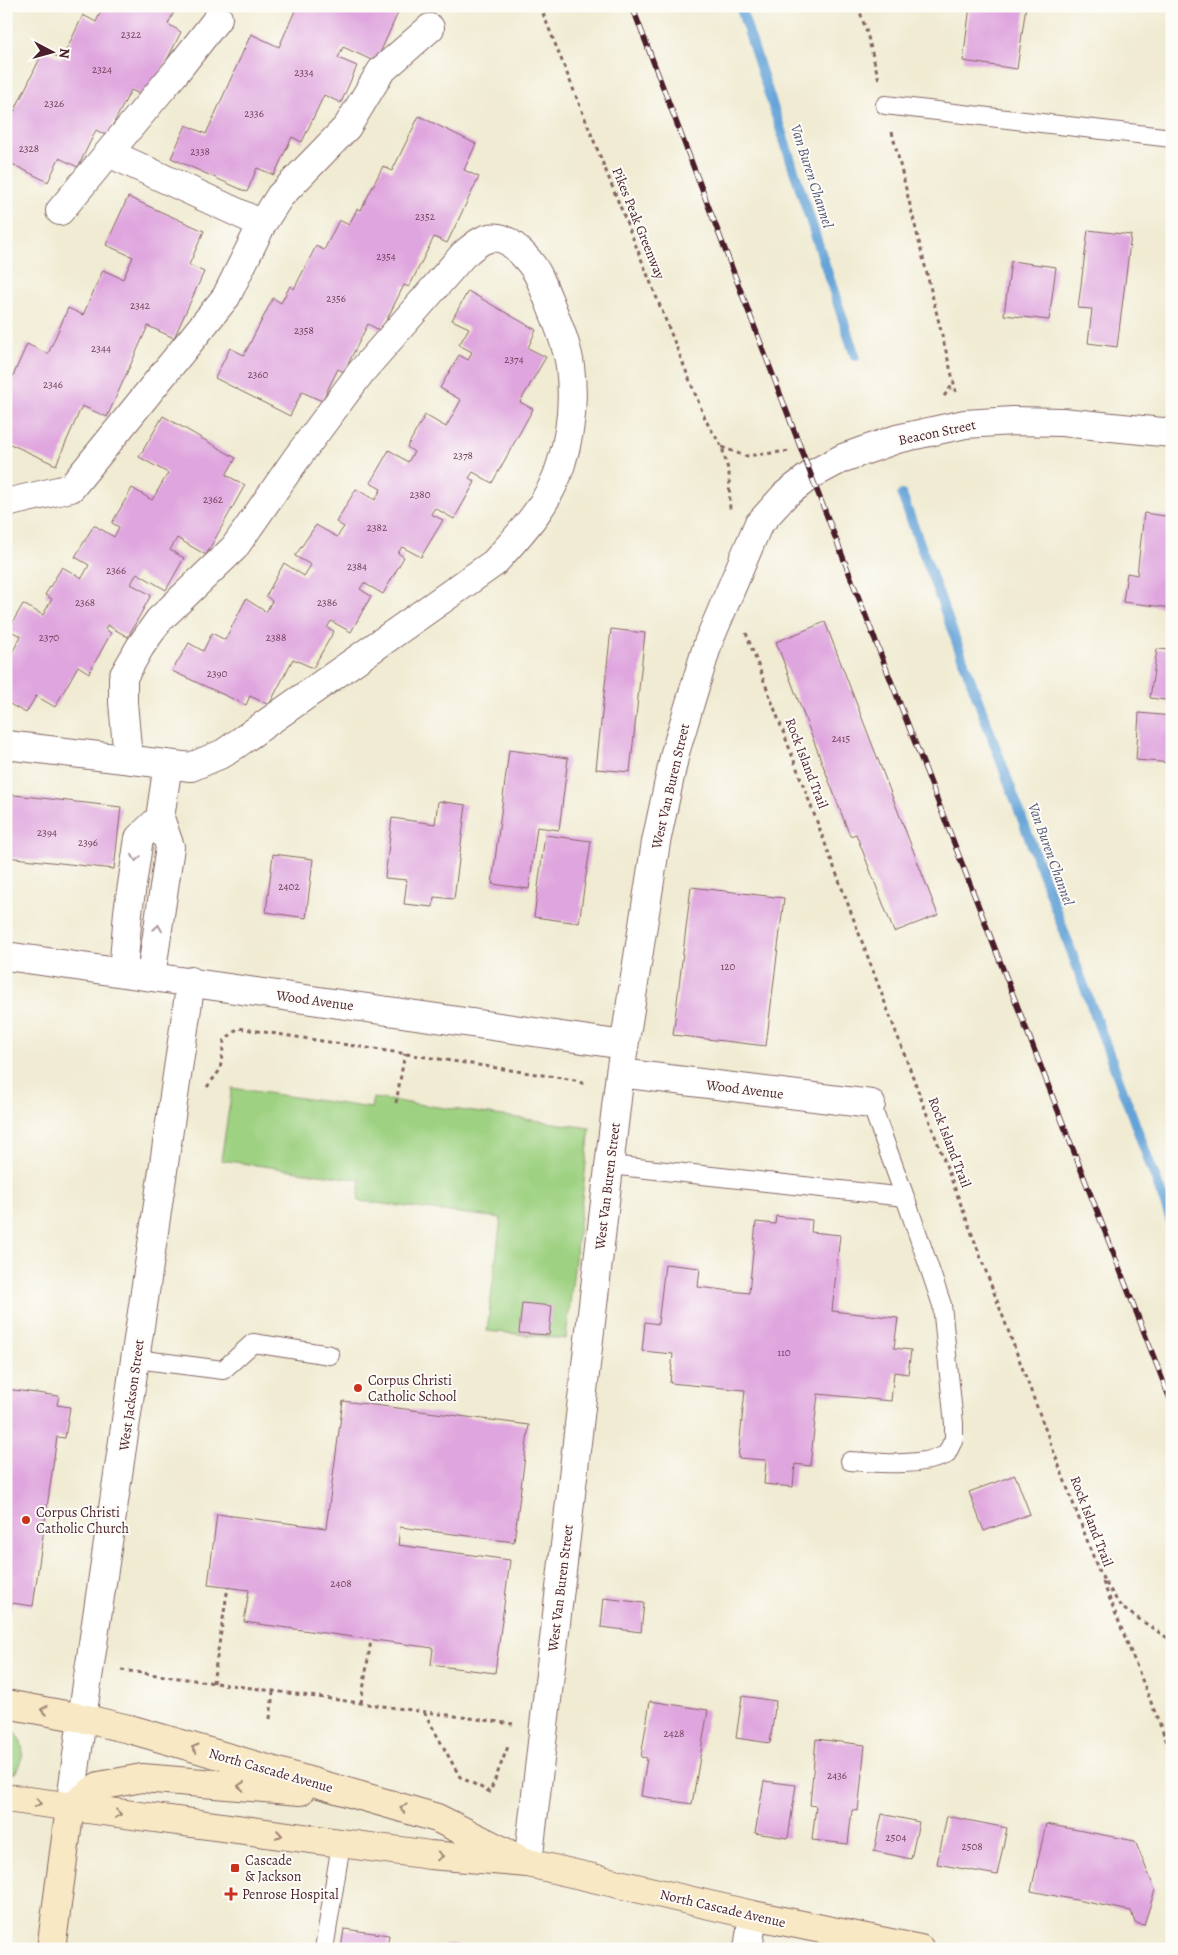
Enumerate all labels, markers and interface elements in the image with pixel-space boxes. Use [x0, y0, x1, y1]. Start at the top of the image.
house number: 2322 [121, 27, 141, 42]
north arrow [28, 28, 78, 78]
text: N [54, 47, 74, 59]
house number: 2324 [92, 62, 112, 77]
house number: 2334 [294, 65, 314, 80]
house number: 2326 [44, 96, 64, 111]
house number: 2336 [244, 106, 264, 121]
water label: Van Buren Channel [786, 122, 838, 231]
house number: 2328 [19, 141, 39, 156]
house number: 2338 [190, 144, 210, 159]
street label: Pikes Peak Greenway [607, 165, 670, 283]
house number: 2352 [415, 209, 435, 224]
house number: 2354 [376, 249, 396, 264]
house number: 2356 [326, 291, 346, 306]
house number: 2342 [130, 298, 150, 313]
house number: 2358 [294, 323, 314, 338]
house number: 2344 [91, 341, 111, 356]
house number: 2374 [504, 352, 524, 367]
house number: 2360 [248, 367, 269, 382]
house number: 2346 [43, 377, 63, 392]
street label: Beacon Street [897, 415, 978, 450]
house number: 2378 [453, 448, 473, 463]
house number: 2380 [410, 487, 431, 502]
house number: 2362 [203, 492, 223, 507]
house number: 2382 [367, 520, 387, 535]
house number: 2384 [347, 559, 367, 574]
house number: 2366 [106, 563, 126, 578]
house number: 2368 [75, 595, 95, 610]
house number: 2386 [317, 595, 337, 610]
house number: 2370 [39, 630, 59, 645]
house number: 2388 [266, 630, 286, 645]
house number: 2390 [207, 666, 227, 681]
street label: Rock Island Trail [781, 715, 833, 812]
street label: West Van Buren Street [647, 721, 694, 852]
house number: 2415 [832, 731, 851, 746]
water label: Van Buren Channel [1023, 800, 1079, 908]
house number: 2394 [37, 825, 57, 840]
house number: 2396 [78, 835, 98, 850]
one-way arrow [131, 854, 142, 862]
house number: 2402 [278, 879, 300, 894]
one-way arrow [152, 923, 162, 932]
house number: 120 [721, 959, 736, 974]
street label: Wood Avenue [274, 986, 355, 1015]
street label: Wood Avenue [704, 1075, 785, 1104]
street label: Rock Island Trail [924, 1094, 976, 1191]
street label: West Van Buren Street [590, 1121, 625, 1252]
street label: West Jackson Street [114, 1338, 149, 1453]
house number: 110 [777, 1345, 791, 1360]
place label: Corpus Christi Catholic School [368, 1371, 457, 1406]
marker: Corpus Christi Catholic School [352, 1382, 364, 1394]
street label: Rock Island Trail [1066, 1473, 1118, 1570]
place label: Corpus Christi Catholic Church [36, 1503, 129, 1538]
marker: Corpus Christi Catholic Church [20, 1514, 32, 1526]
street label: West Van Buren Street [543, 1523, 578, 1654]
house number: 2408 [330, 1576, 352, 1591]
one-way arrow [40, 1706, 49, 1716]
house number: 2428 [664, 1726, 684, 1741]
one-way arrow [191, 1744, 199, 1754]
street label: North Cascade Avenue [206, 1744, 335, 1797]
house number: 2436 [827, 1768, 847, 1783]
one-way arrow [236, 1781, 244, 1792]
one-way arrow [34, 1797, 42, 1808]
one-way arrow [400, 1804, 408, 1814]
one-way arrow [114, 1808, 122, 1819]
one-way arrow [275, 1829, 283, 1840]
house number: 2504 [886, 1830, 906, 1845]
house number: 2508 [961, 1839, 983, 1854]
one-way arrow [436, 1850, 444, 1861]
place label: Cascade & Jackson [245, 1851, 302, 1886]
marker: Cascade & Jackson [229, 1862, 241, 1874]
place label: Penrose Hospital [242, 1885, 339, 1904]
street label: North Cascade Avenue [658, 1885, 788, 1932]
marker: Penrose Hospital [224, 1887, 238, 1901]

